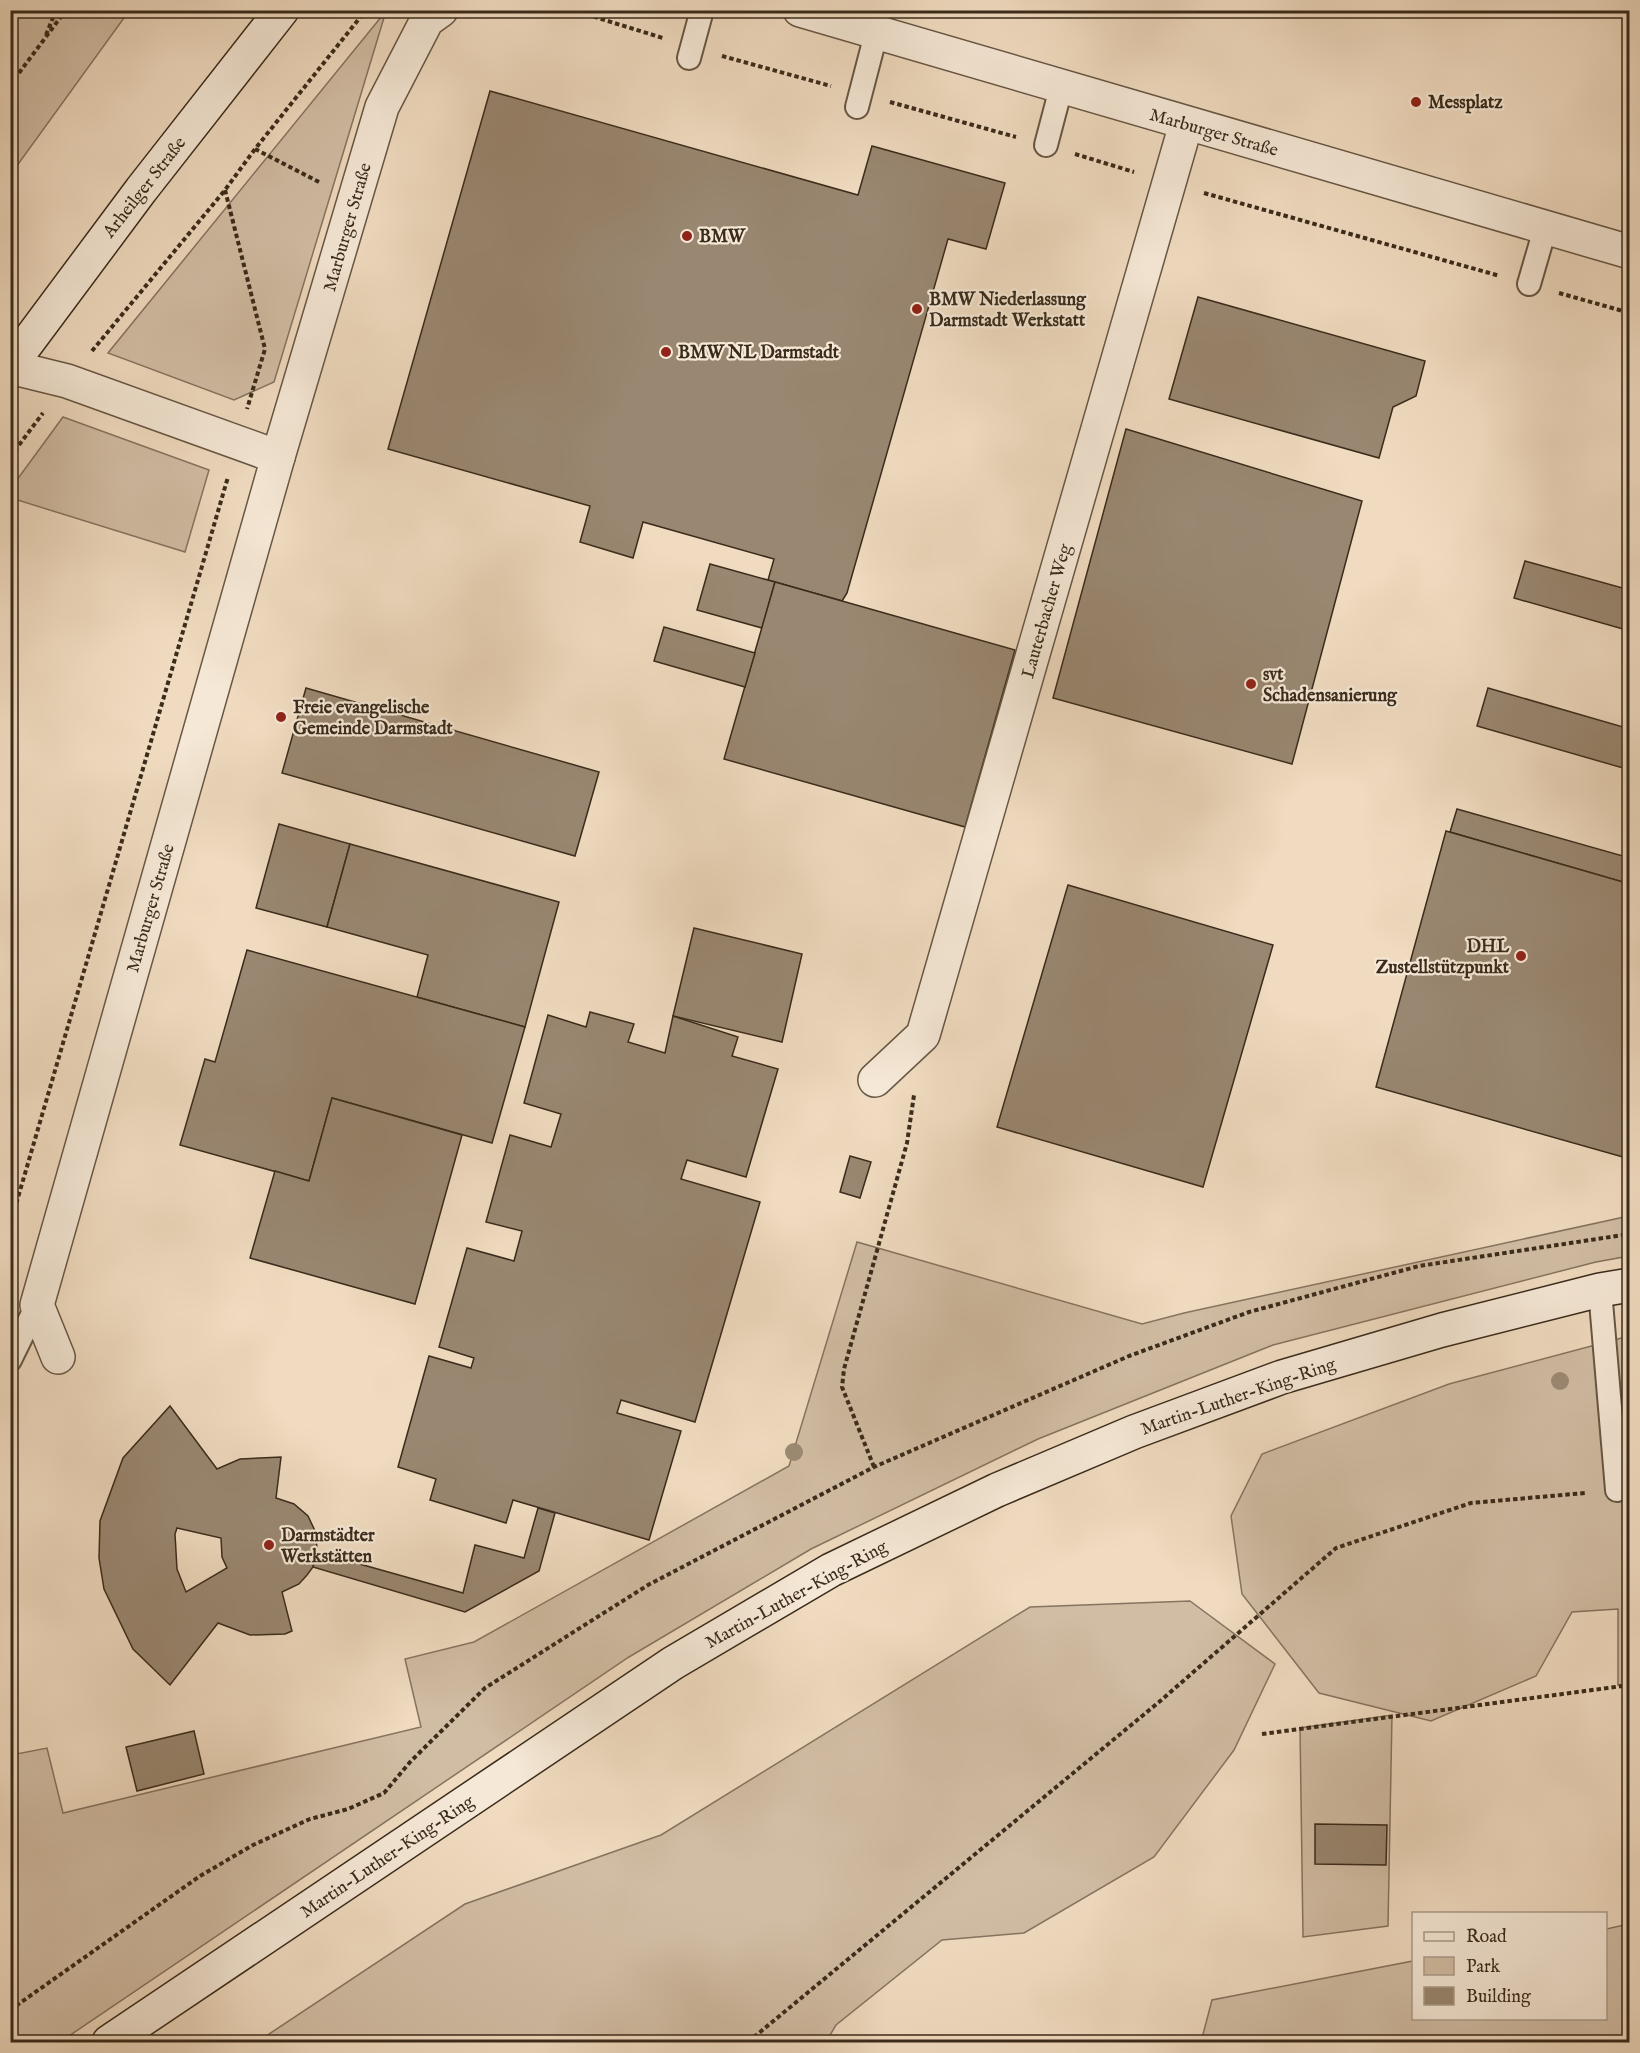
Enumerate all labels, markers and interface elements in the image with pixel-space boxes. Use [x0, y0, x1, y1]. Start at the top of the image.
place label: Messplatz [1428, 92, 1503, 115]
marker: Messplatz [1409, 95, 1423, 109]
street label: Marburger Straße [1147, 104, 1281, 163]
street label: Arheilger Straße [98, 133, 192, 244]
street label: Marburger Straße [319, 160, 378, 294]
place label: BMW [699, 226, 747, 249]
marker: BMW [680, 229, 694, 243]
place label: BMW Niederlassung Darmstadt Werkstatt [929, 289, 1087, 333]
marker: BMW Niederlassung Darmstadt Werkstatt [910, 302, 924, 316]
place label: BMW NL Darmstadt [678, 342, 840, 365]
marker: BMW NL Darmstadt [659, 345, 673, 359]
street label: Lauterbacher Weg [1017, 541, 1078, 681]
place label: svt Schadensanierung [1263, 664, 1398, 708]
marker: svt Schadensanierung [1244, 677, 1258, 691]
place label: Freie evangelische Gemeinde Darmstadt [293, 697, 453, 741]
marker: Freie evangelische Gemeinde Darmstadt [274, 710, 288, 724]
street label: Marburger Straße [122, 841, 181, 975]
place label: DHL Zustellstützpunkt [1376, 936, 1510, 980]
marker: DHL Zustellstützpunkt [1514, 949, 1528, 963]
street label: Martin-Luther-King-Ring [1138, 1353, 1339, 1442]
place label: Darmstädter Werkstätten [280, 1525, 375, 1569]
street label: Martin-Luther-King-Ring [702, 1536, 892, 1655]
marker: Darmstädter Werkstätten [262, 1538, 276, 1552]
street label: Martin-Luther-King-Ring [297, 1790, 479, 1924]
legend [1412, 1912, 1607, 2020]
text: Road [1466, 1926, 1507, 1949]
text: Park [1466, 1956, 1501, 1979]
text: Building [1466, 1986, 1531, 2009]

